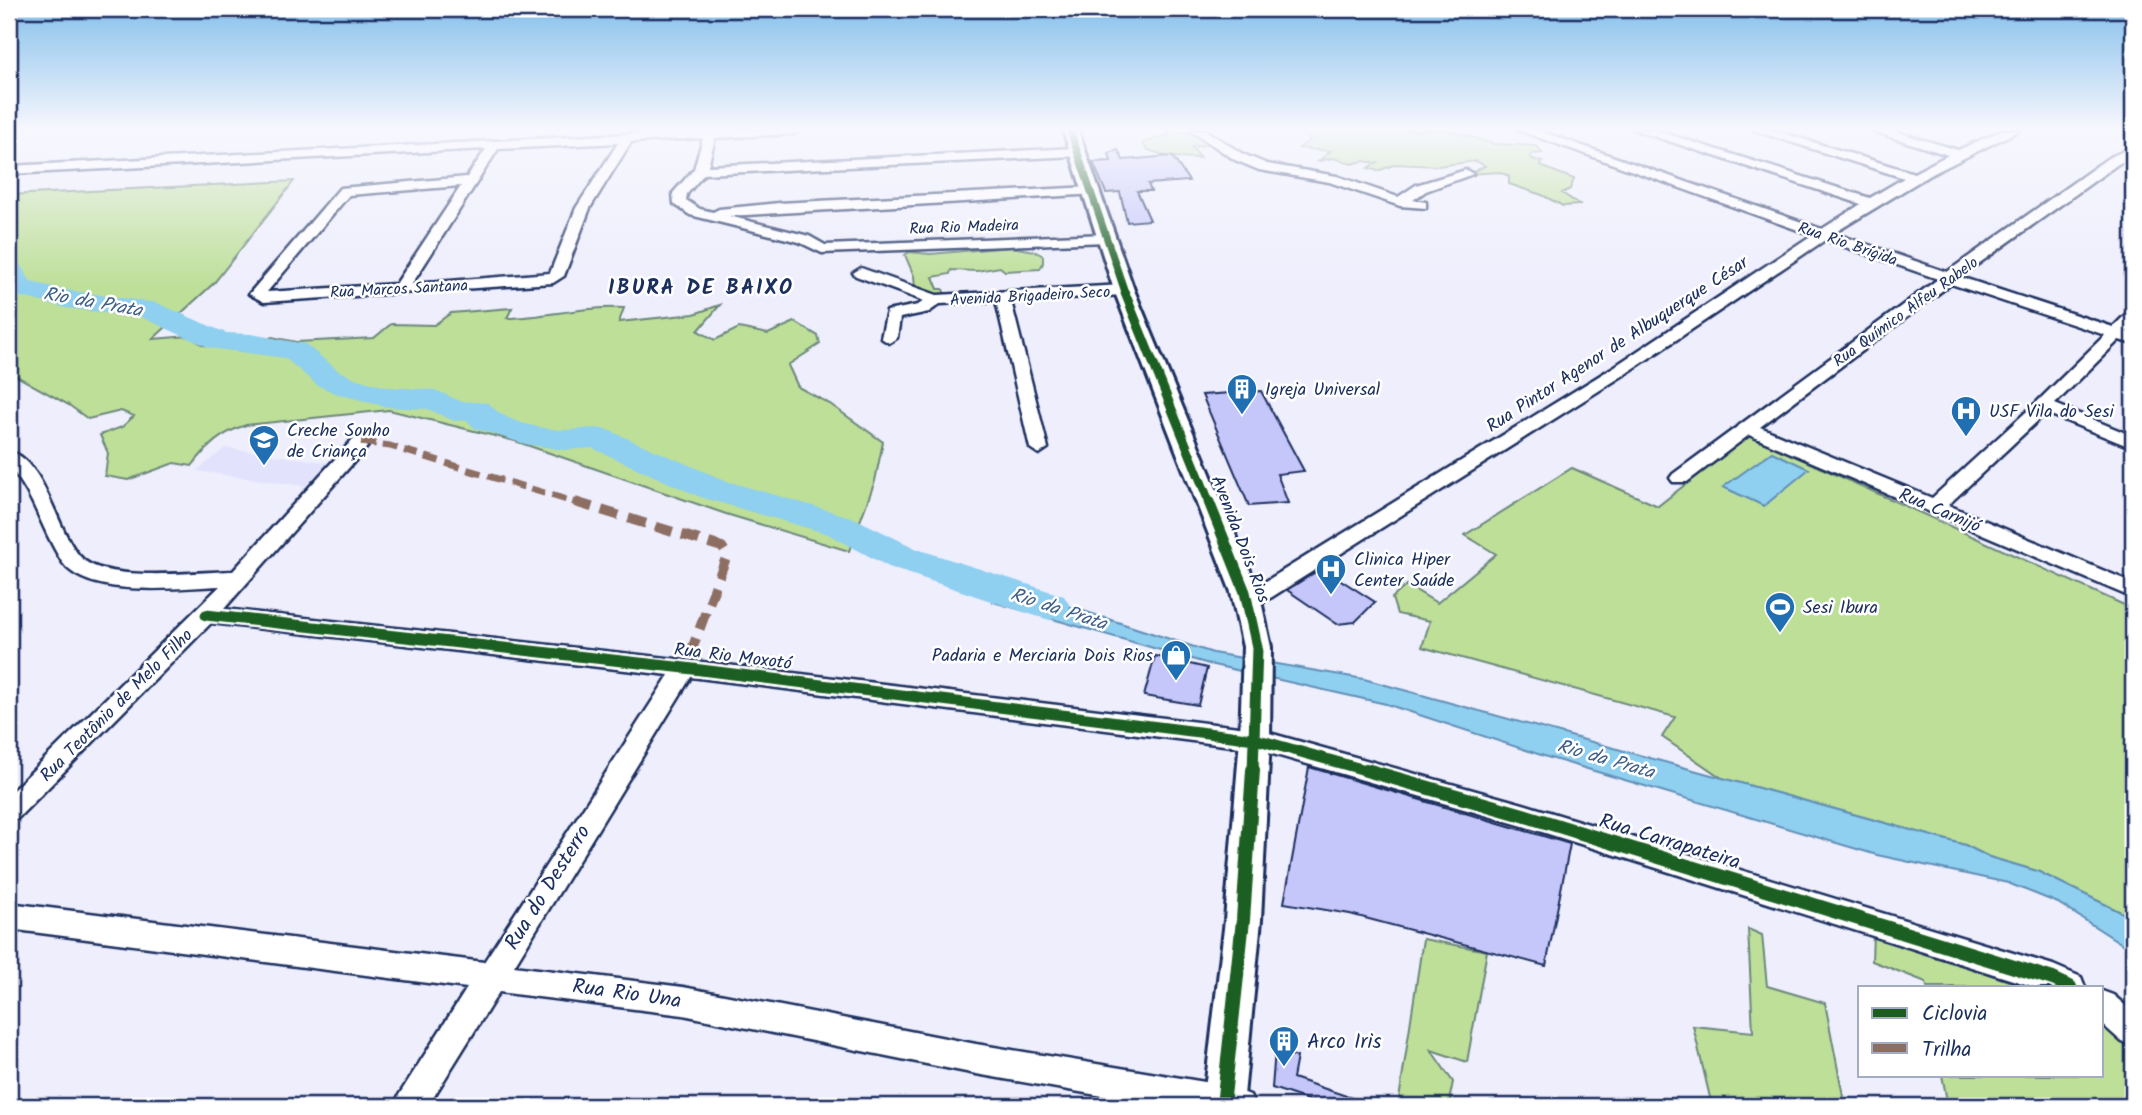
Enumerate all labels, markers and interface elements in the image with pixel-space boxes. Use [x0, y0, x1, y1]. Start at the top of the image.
street label: Rua Rio Madeira [909, 213, 1019, 242]
street label: Rua Rio Brígida [1794, 216, 1901, 273]
street label: Rua Pintor Agenor de Albuquerque César [1481, 249, 1756, 441]
street label: Rua Químico Alfeu Rabelo [1828, 251, 1984, 374]
district label: IBURA DE BAIXO [608, 272, 794, 305]
street label: Rua Marcos Santana [329, 273, 469, 306]
water label: Rio da Prata [41, 280, 145, 327]
street label: Avenida Brigadeiro Seco [949, 280, 1111, 313]
building icon: Igreja Universal [1225, 372, 1259, 416]
place label: Igreja Universal [1265, 376, 1381, 405]
hospital icon: USF Vila do Sesi [1949, 394, 1983, 438]
place label: USF Vila do Sesi [1989, 398, 2115, 427]
place label: Creche Sonho de Criança [287, 417, 390, 467]
school or university icon: Creche Sonho de Criança [247, 423, 281, 467]
street label: Avenida Dois Rios [1202, 471, 1277, 608]
street label: Rua Carnijó [1894, 481, 1986, 542]
place label: Clinica Hiper Center Saúde [1354, 546, 1454, 596]
hospital icon: Clinica Hiper Center Saúde [1314, 552, 1348, 596]
water label: Rio da Prata [1006, 580, 1111, 640]
sports icon: Sesi Ibura [1763, 590, 1797, 634]
place label: Sesi Ibura [1803, 594, 1878, 623]
street label: Rua Teotônio de Melo Filho [33, 622, 201, 790]
street label: Rua Rio Moxotó [672, 636, 794, 679]
shop icon: Padaria e Merciaria Dois Rios [1159, 638, 1193, 682]
place label: Padaria e Merciaria Dois Rios [932, 642, 1153, 671]
water label: Rio da Prata [1553, 732, 1659, 788]
street label: Rua Carrapateira [1595, 805, 1744, 880]
street label: Rua do Desterro [497, 819, 600, 957]
street label: Rua Rio Una [570, 971, 683, 1018]
legend [1858, 986, 2104, 1076]
text: Ciclovia [1922, 998, 1987, 1031]
building icon: Arco Iris [1267, 1024, 1301, 1068]
place label: Arco Iris [1307, 1026, 1381, 1059]
text: Trilha [1922, 1034, 1971, 1067]

